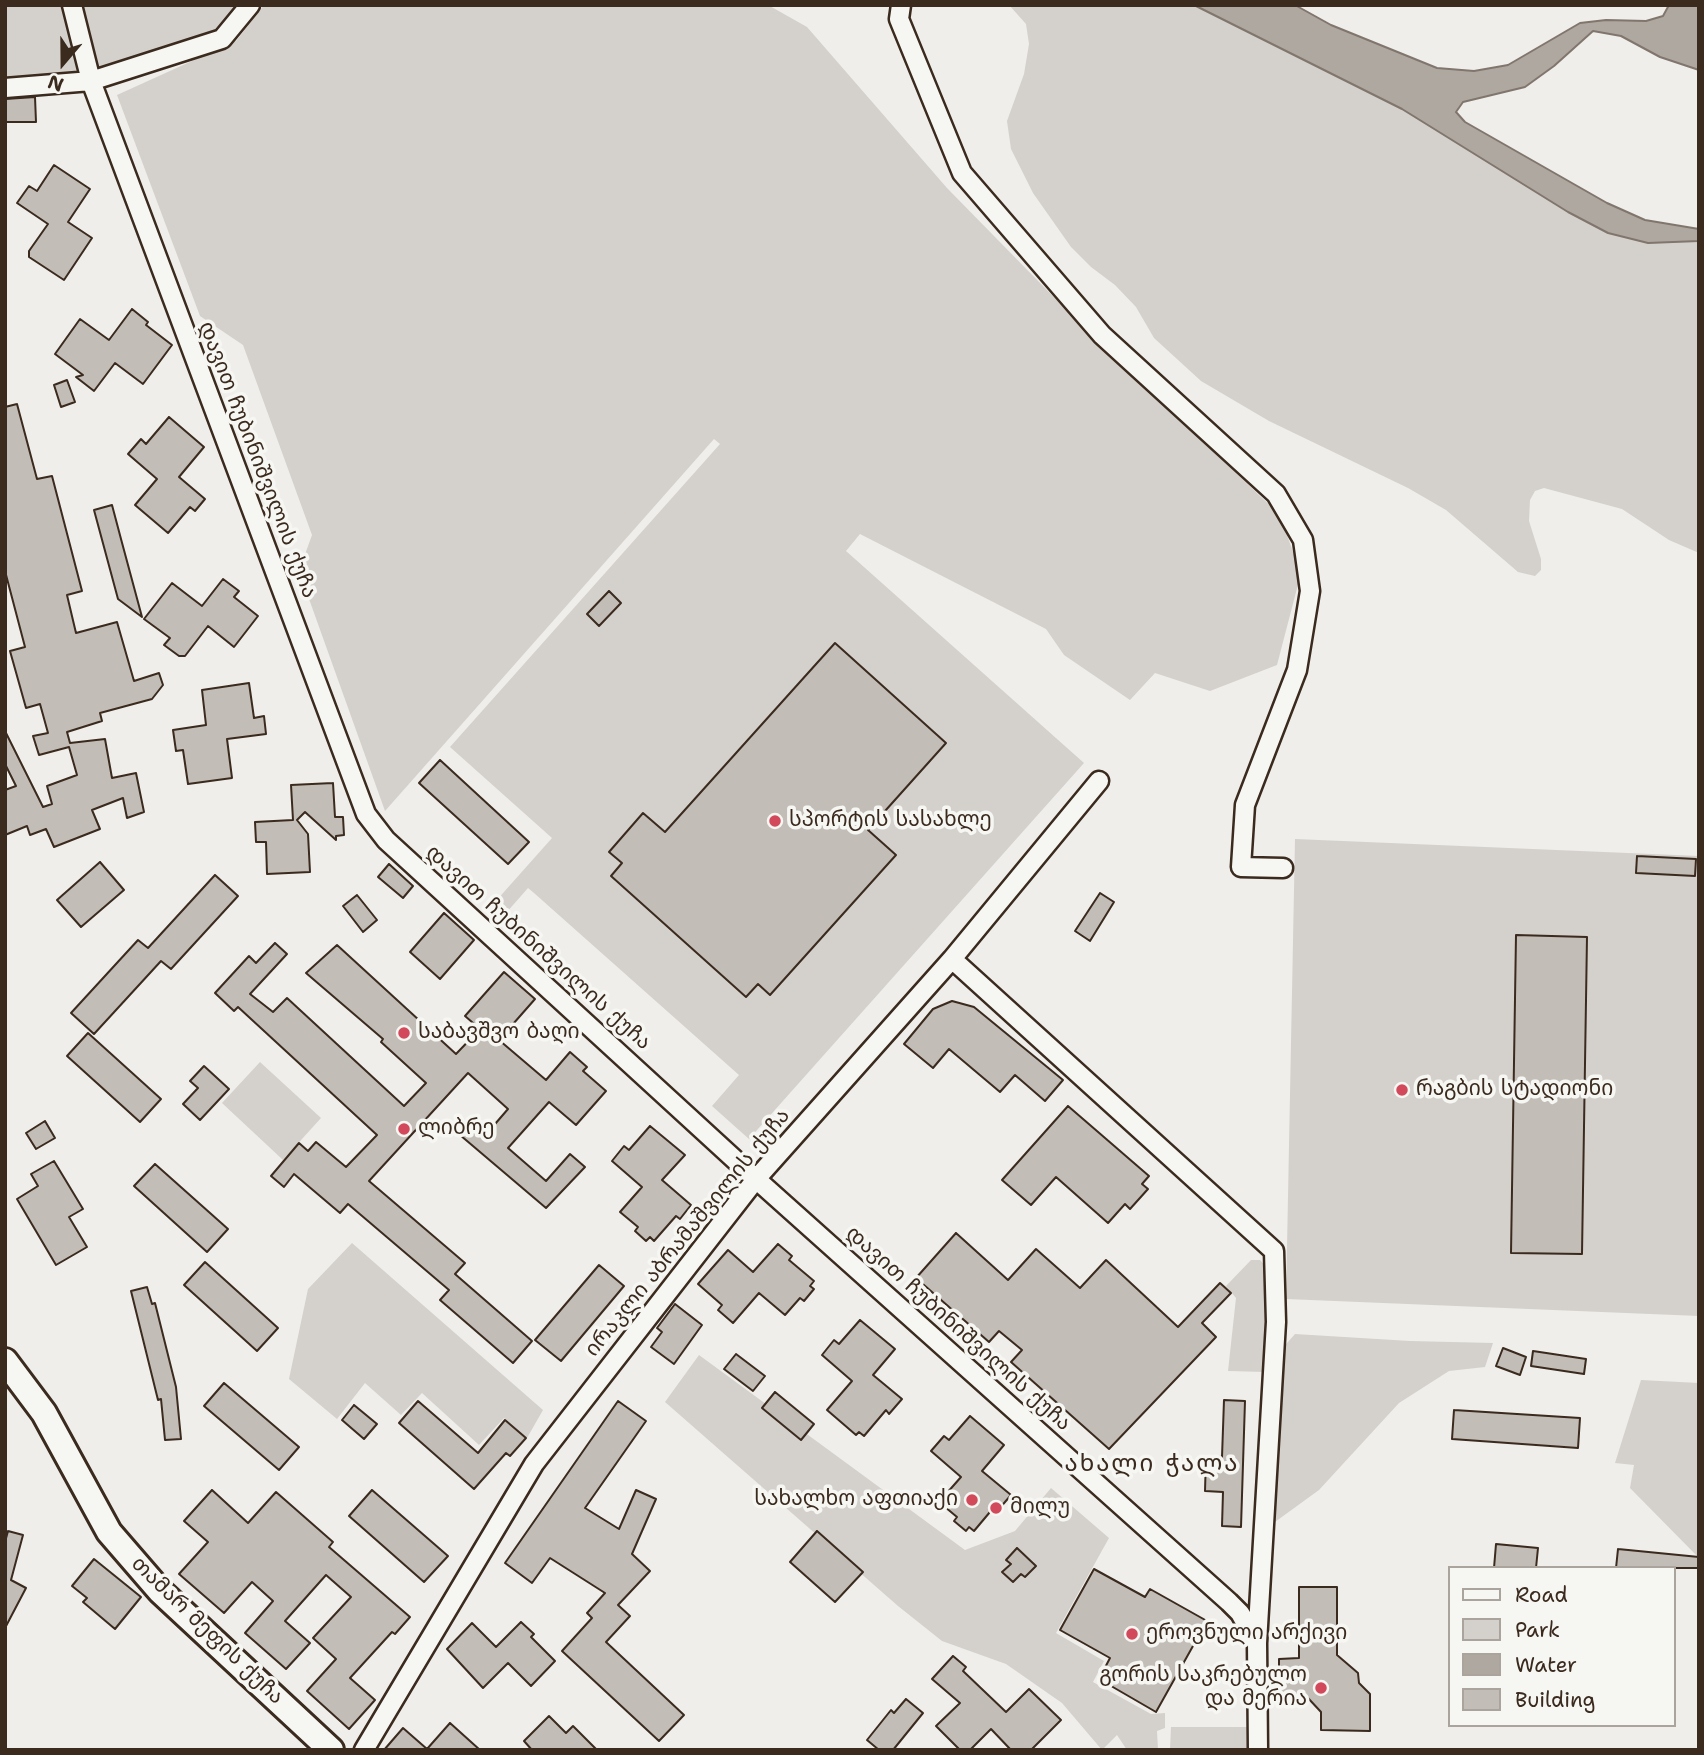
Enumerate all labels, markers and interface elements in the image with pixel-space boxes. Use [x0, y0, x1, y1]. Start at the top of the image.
north arrow [28, 28, 98, 98]
text: N [44, 69, 67, 98]
street label: დავით ჩუბინიშვილის ქუჩა [193, 318, 321, 602]
place label: სპორტის სასახლე [789, 808, 992, 834]
marker: სპორტის სასახლე [767, 813, 783, 829]
street label: დავით ჩუბინიშვილის ქუჩა [420, 840, 656, 1056]
place label: საბავშვო ბაღი [418, 1020, 580, 1046]
marker: საბავშვო ბაღი [396, 1025, 412, 1041]
place label: რაგბის სტადიონი [1416, 1077, 1613, 1103]
marker: რაგბის სტადიონი [1394, 1082, 1410, 1098]
street label: ირაკლი აბრამაშვილის ქუჩა [580, 1104, 796, 1362]
place label: ლიბრე [418, 1116, 495, 1142]
marker: ლიბრე [396, 1121, 412, 1137]
street label: დავით ჩუბინიშვილის ქუჩა [840, 1221, 1076, 1437]
district label: ახალი ჭალა [1066, 1451, 1238, 1479]
place label: სახალხო აფთიაქი [754, 1487, 958, 1513]
marker: სახალხო აფთიაქი [964, 1492, 980, 1508]
place label: მილუ [1010, 1495, 1070, 1521]
marker: მილუ [988, 1500, 1004, 1516]
street label: თამარ მეფის ქუჩა [126, 1552, 288, 1710]
legend [1448, 1566, 1676, 1727]
text: Road [1515, 1581, 1568, 1609]
text: Park [1515, 1616, 1560, 1644]
place label: ეროვნული არქივი [1146, 1621, 1347, 1647]
marker: ეროვნული არქივი [1124, 1626, 1140, 1642]
text: Water [1515, 1651, 1577, 1679]
place label: გორის საკრებულო და მერია [1099, 1663, 1307, 1713]
marker: გორის საკრებულო და მერია [1313, 1680, 1329, 1696]
text: Building [1515, 1686, 1595, 1714]

